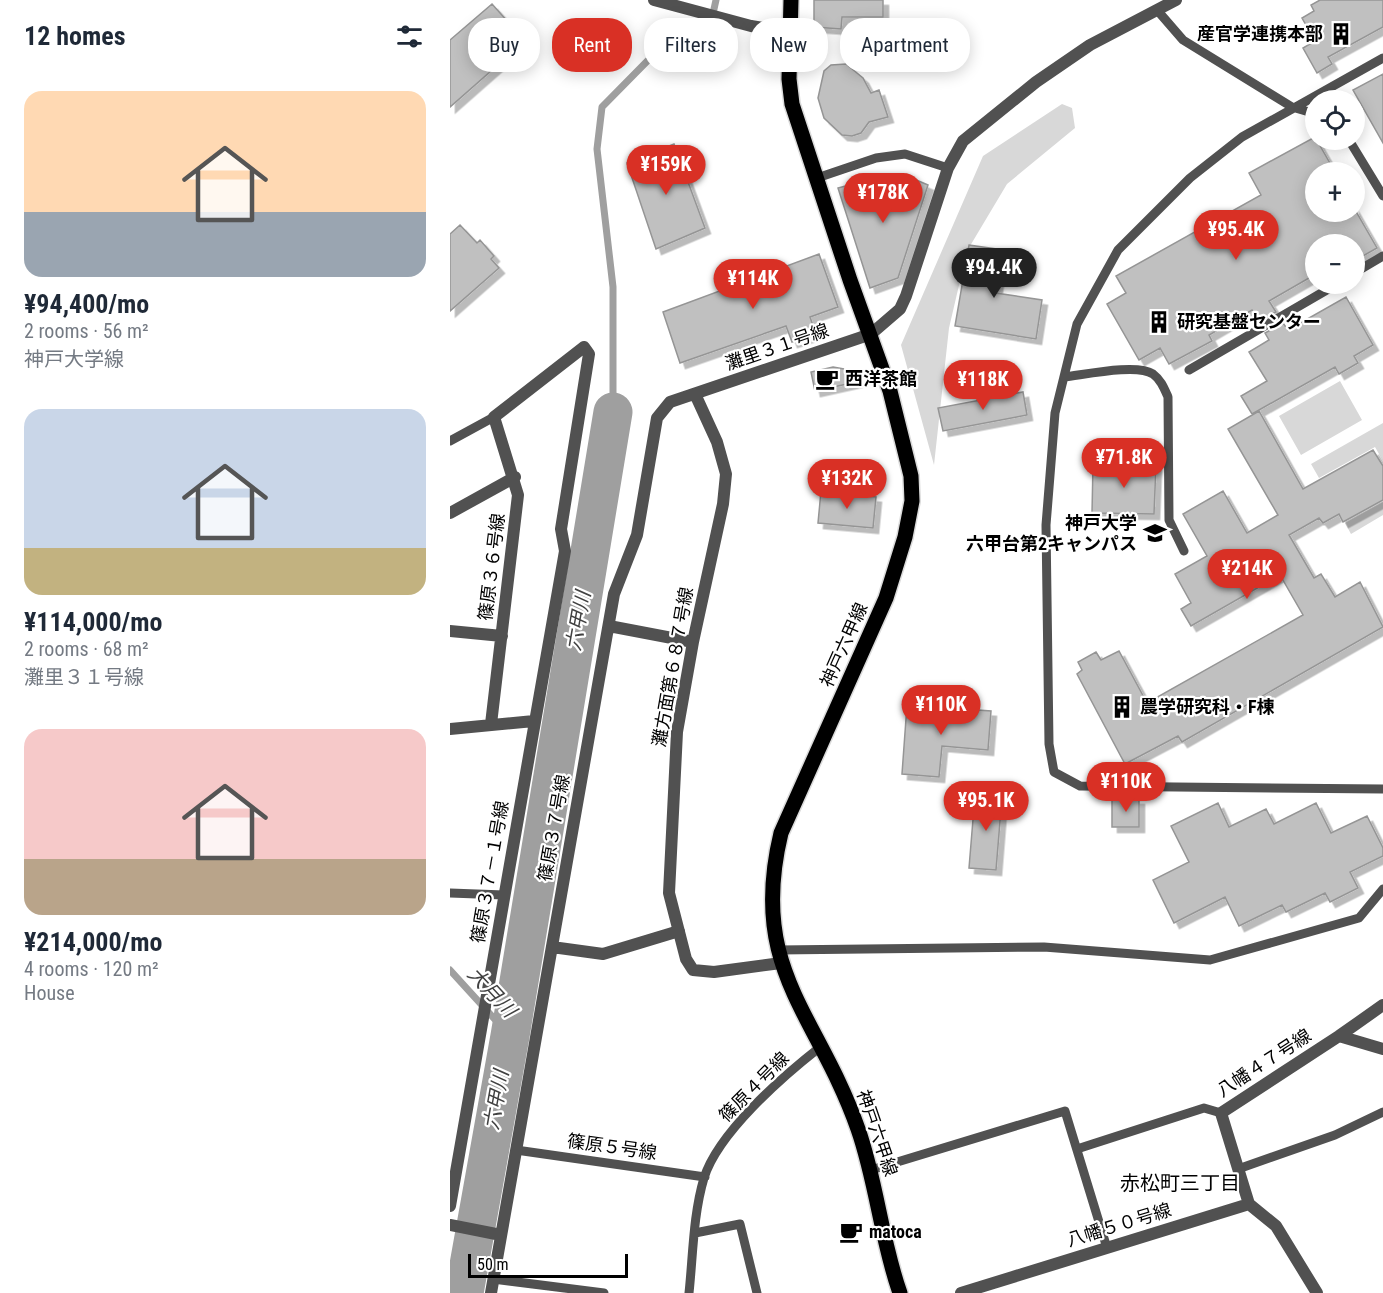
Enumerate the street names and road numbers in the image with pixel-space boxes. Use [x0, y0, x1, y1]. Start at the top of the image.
street label: 灘里３１号線 [722, 319, 831, 374]
street label: 篠原３６号線 [475, 512, 509, 622]
street label: 灘方面第６８７号線 [648, 585, 697, 749]
street label: 神戸六甲線 [816, 599, 871, 690]
street label: 篠原３７号線 [534, 773, 573, 883]
street label: 篠原３７－１号線 [467, 799, 512, 945]
street label: 八幡４７号線 [1213, 1024, 1315, 1101]
street label: 篠原４号線 [714, 1047, 793, 1126]
street label: 神戸六甲線 [853, 1087, 902, 1179]
street label: 篠原５号線 [566, 1130, 658, 1163]
street label: 八幡５０号線 [1064, 1199, 1174, 1250]

